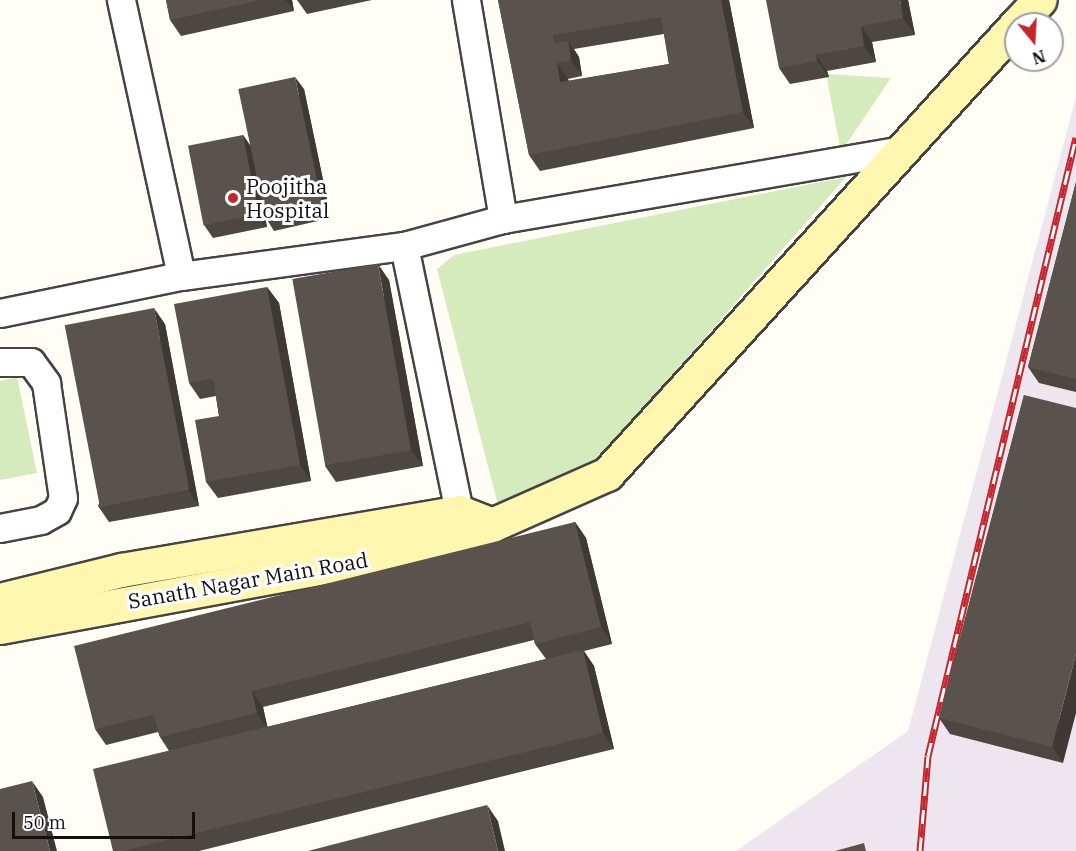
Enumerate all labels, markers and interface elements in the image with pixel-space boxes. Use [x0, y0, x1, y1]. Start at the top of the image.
north arrow [1004, 12, 1064, 72]
text: N [1030, 46, 1048, 69]
place label: Poojitha Hospital [246, 173, 329, 223]
marker: Poojitha Hospital [224, 189, 242, 207]
street label: Sanath Nagar Main Road [126, 546, 370, 614]
scale bar [15, 800, 198, 838]
text: 50 m [23, 811, 66, 834]

